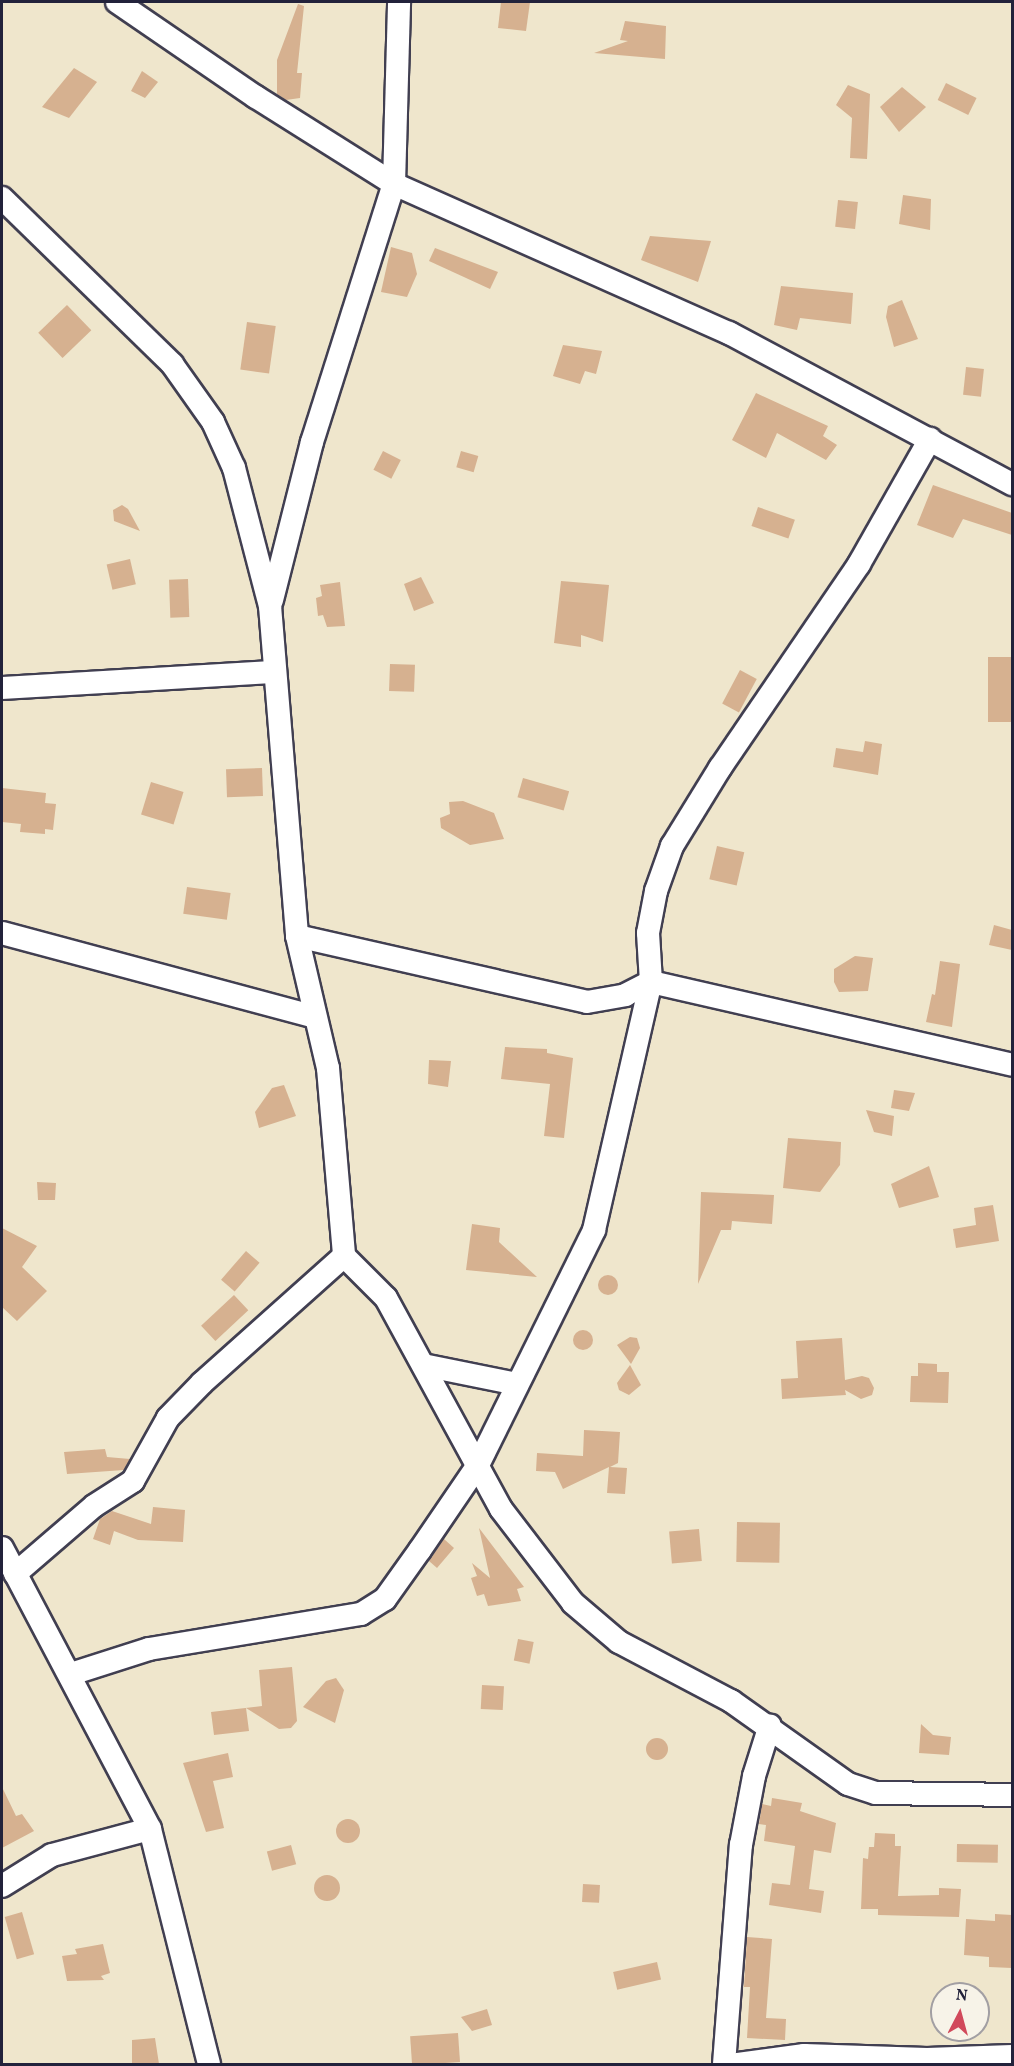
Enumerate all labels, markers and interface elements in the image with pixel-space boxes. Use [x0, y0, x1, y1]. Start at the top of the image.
north arrow [930, 1982, 990, 2042]
text: N [955, 1985, 969, 2008]

